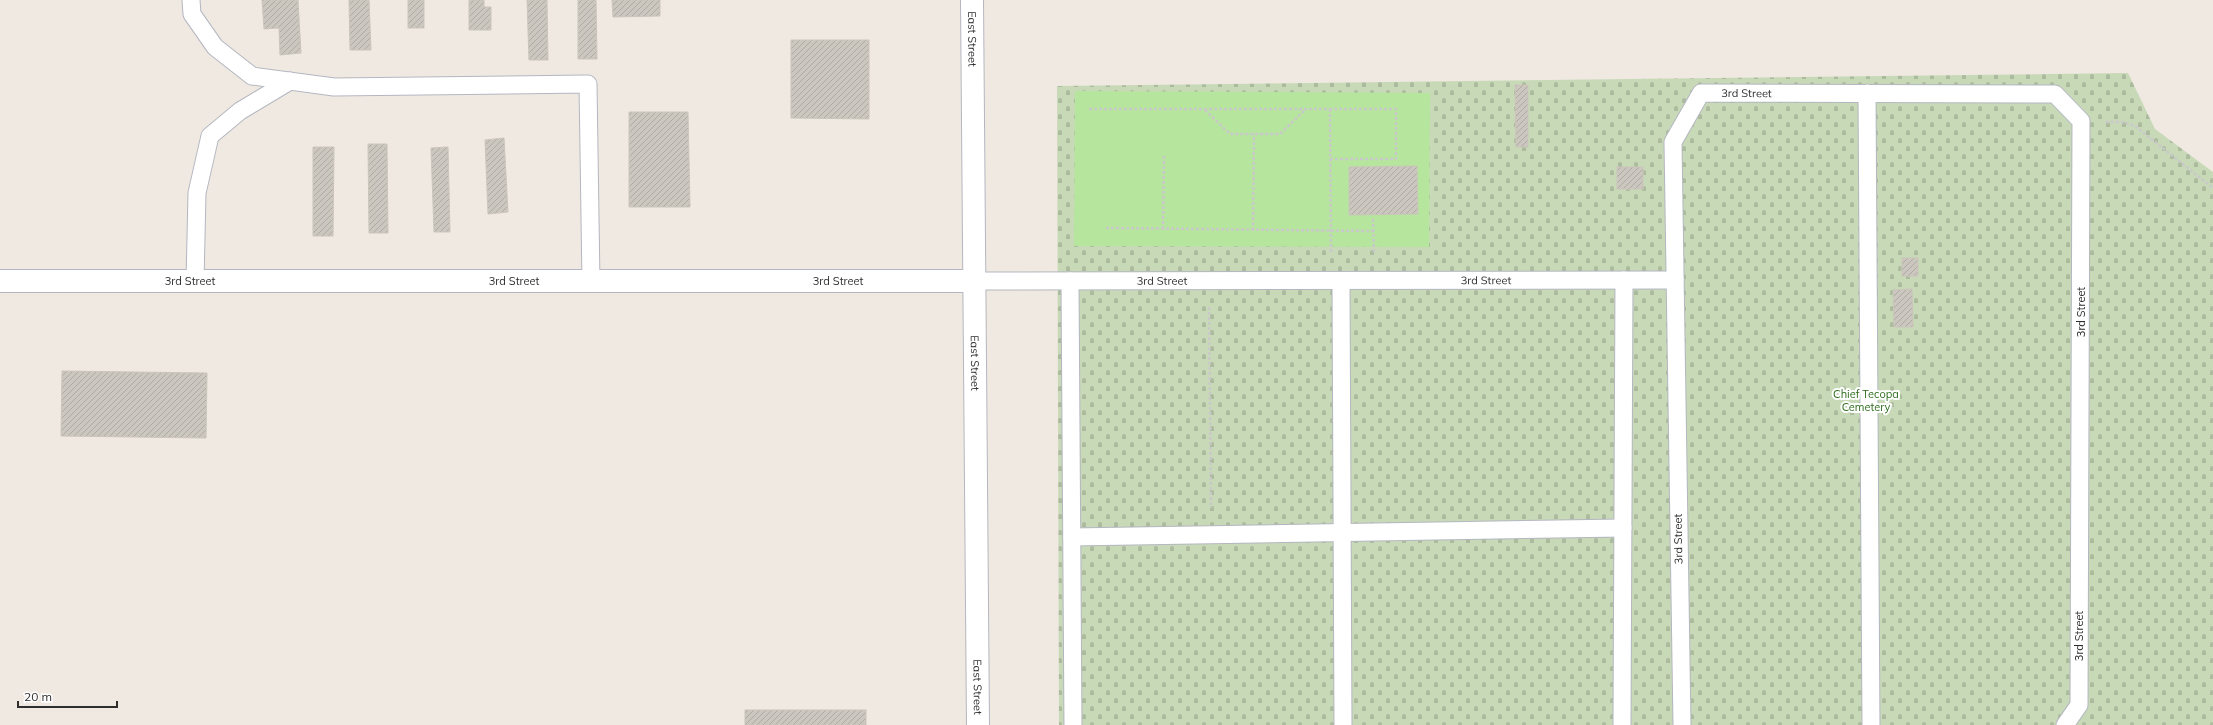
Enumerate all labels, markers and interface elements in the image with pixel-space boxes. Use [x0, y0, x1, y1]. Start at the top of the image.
street label: East Street [965, 11, 980, 67]
street label: 3rd Street [1721, 86, 1772, 100]
street label: 3rd Street [1461, 273, 1511, 287]
street label: 3rd Street [165, 274, 215, 288]
street label: 3rd Street [489, 274, 539, 288]
street label: 3rd Street [813, 274, 863, 288]
street label: 3rd Street [1137, 274, 1187, 288]
street label: 3rd Street [2074, 287, 2088, 337]
street label: East Street [968, 335, 982, 391]
park label: Chief Tecopa Cemetery [1833, 387, 1899, 414]
street label: 3rd Street [1671, 514, 1685, 564]
street label: 3rd Street [2072, 611, 2086, 661]
street label: East Street [970, 659, 985, 715]
scale bar [18, 683, 117, 709]
text: 20 m [24, 689, 52, 704]

